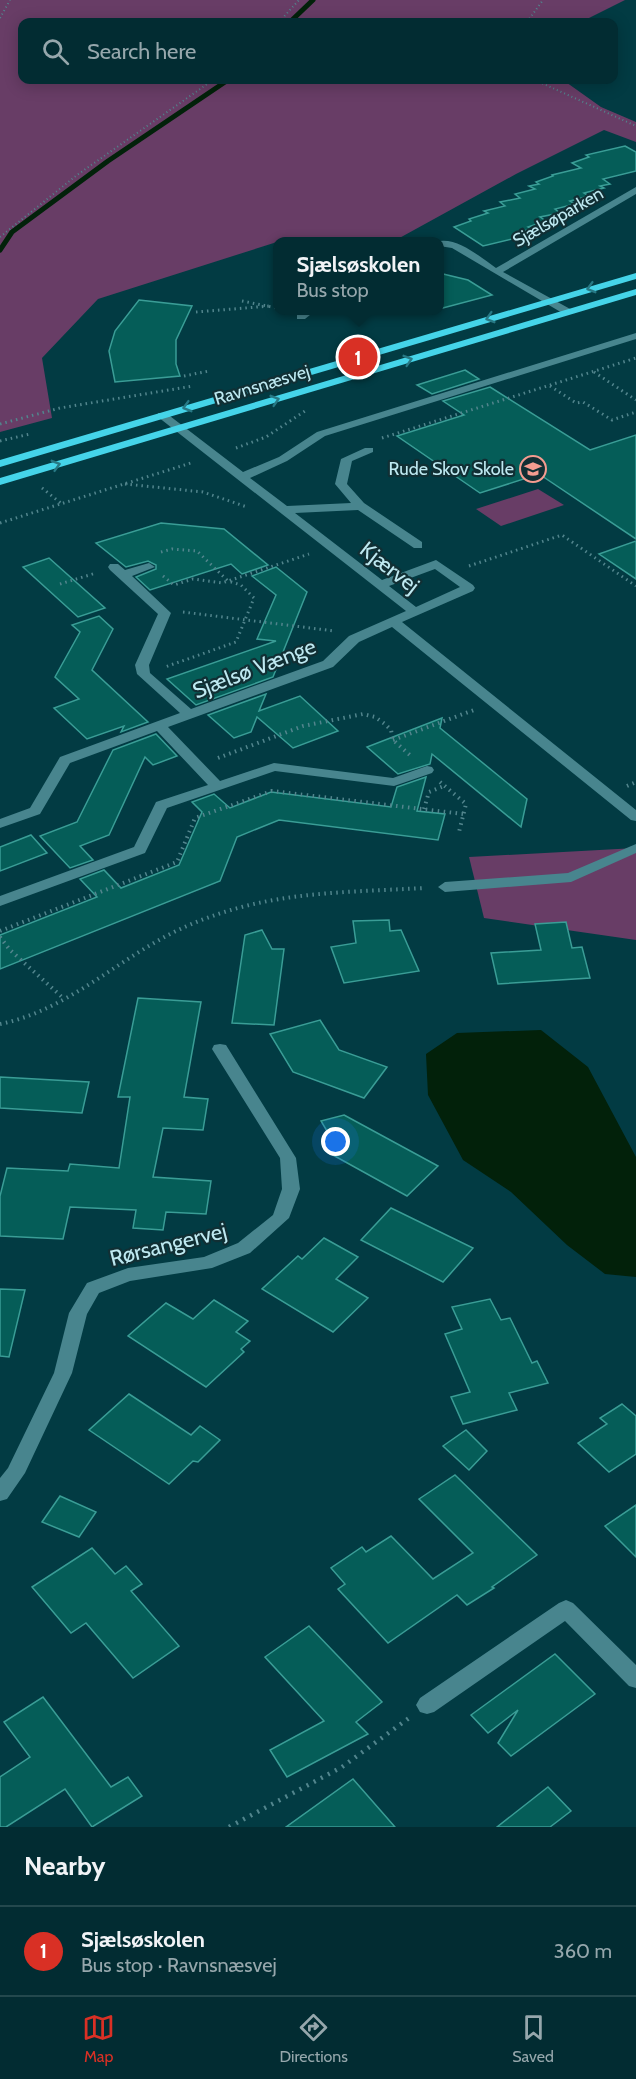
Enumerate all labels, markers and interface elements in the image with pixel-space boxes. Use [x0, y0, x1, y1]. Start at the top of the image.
search box [18, 18, 618, 84]
icon: search [39, 35, 72, 68]
text: Search here [87, 38, 196, 65]
street label: Sjælsøparken [509, 182, 607, 252]
popup [273, 237, 444, 315]
text: Sjælsøskolen [297, 251, 420, 278]
text: Bus stop [297, 278, 369, 302]
one-way arrow [586, 281, 596, 294]
one-way arrow [485, 311, 496, 323]
pin: 1 [338, 334, 378, 380]
one-way arrow [402, 355, 413, 367]
street label: Ravnsnæsvej [212, 360, 312, 410]
one-way arrow [269, 395, 280, 407]
one-way arrow [182, 400, 193, 412]
school or university icon: Rude Skov Skole [518, 454, 548, 484]
place label: Rude Skov Skole [389, 458, 514, 480]
one-way arrow [50, 460, 61, 472]
street label: Kjærvej [354, 536, 425, 599]
street label: Sjælsø Vænge [189, 633, 320, 704]
your location [321, 1127, 350, 1156]
street label: Rørsangervej [107, 1217, 229, 1272]
text: Nearby [24, 1850, 105, 1882]
text: Sjælsøskolen [81, 1926, 205, 1953]
text: 1 [40, 1939, 47, 1963]
text: 360 m [554, 1939, 612, 1963]
text: Bus stop · Ravnsnæsvej [81, 1953, 277, 1977]
tab: Map [82, 2011, 115, 2066]
tab: Directions [280, 2011, 348, 2066]
tab: Saved [512, 2011, 554, 2066]

